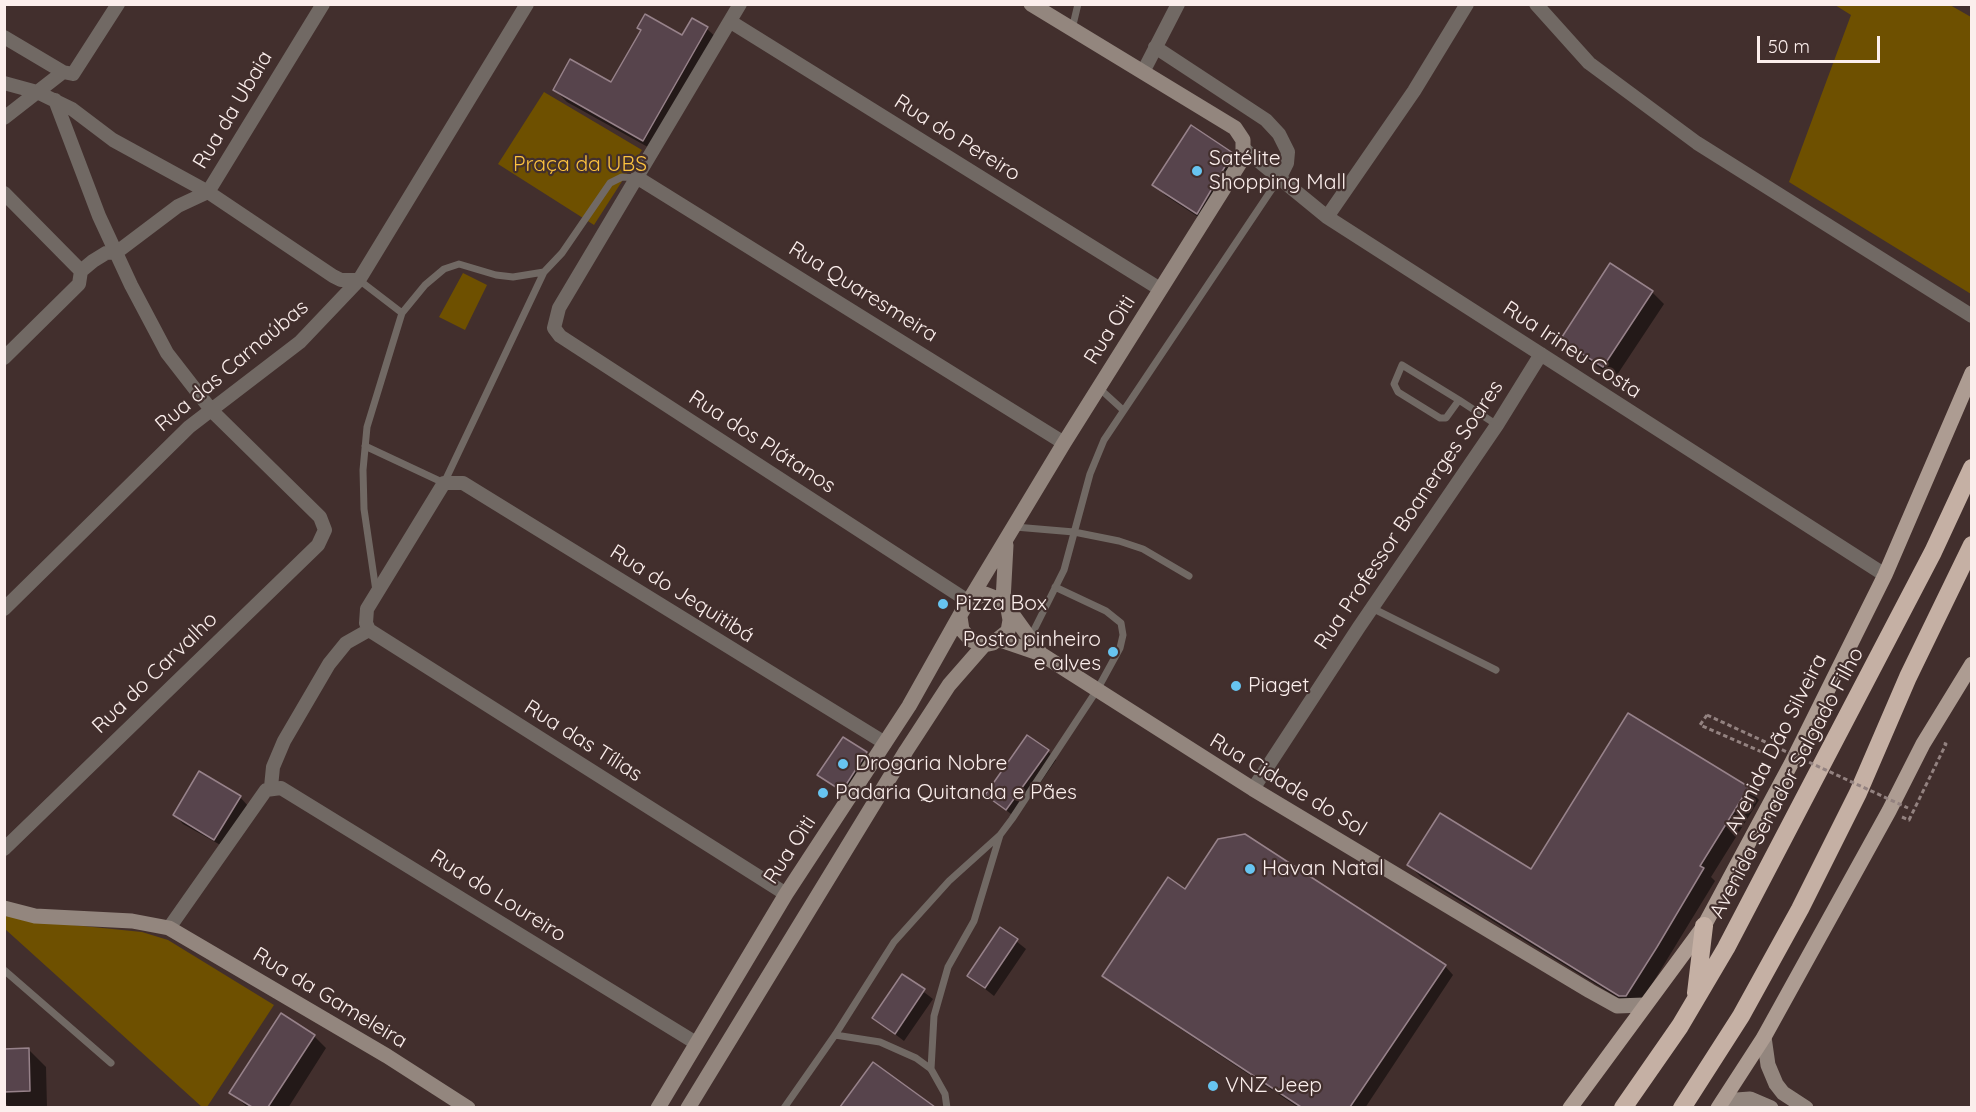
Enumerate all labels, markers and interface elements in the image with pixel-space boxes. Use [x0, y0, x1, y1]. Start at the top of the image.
scale bar [1760, 24, 1883, 62]
text: 50 m [1768, 35, 1810, 58]
street label: Rua da Ubaia [188, 46, 278, 174]
street label: Rua do Pereiro [889, 89, 1025, 187]
place label: Satélite Shopping Mall [1209, 146, 1346, 196]
park label: Praça da UBS [513, 152, 647, 178]
marker: Satélite Shopping Mall [1190, 164, 1204, 178]
street label: Rua Quaresmeira [784, 236, 942, 348]
street label: Rua Oiti [1079, 291, 1141, 369]
street label: Rua das Carnaúbas [150, 295, 314, 437]
street label: Rua Irineu Costa [1498, 296, 1646, 404]
street label: Rua Professor Boanerges Soares [1309, 376, 1509, 654]
street label: Rua dos Plátanos [684, 385, 840, 499]
street label: Rua do Jequitibá [605, 539, 759, 649]
place label: Pizza Box [955, 591, 1047, 617]
marker: Pizza Box [936, 597, 950, 611]
street label: Rua do Carvalho [87, 607, 223, 739]
place label: Posto pinheiro e alves [963, 627, 1101, 677]
street label: Avenida Senador Salgado Filho [1705, 643, 1869, 923]
marker: Posto pinheiro e alves [1106, 645, 1120, 659]
street label: Avenida Dão Silveira [1720, 650, 1832, 838]
place label: Piaget [1248, 673, 1309, 699]
marker: Piaget [1229, 679, 1243, 693]
street label: Rua das Tílias [519, 695, 647, 787]
street label: Rua Cidade do Sol [1205, 728, 1371, 842]
place label: Drogaria Nobre [855, 751, 1007, 777]
marker: Drogaria Nobre [836, 757, 850, 771]
place label: Padaria Quitanda e Pães [835, 780, 1077, 806]
marker: Padaria Quitanda e Pães [816, 786, 830, 800]
street label: Rua Oiti [759, 811, 821, 889]
street label: Rua do Loureiro [425, 844, 571, 948]
place label: Havan Natal [1262, 856, 1384, 882]
marker: Havan Natal [1243, 862, 1257, 876]
street label: Rua da Gameleira [248, 942, 412, 1054]
place label: VNZ Jeep [1225, 1073, 1322, 1099]
marker: VNZ Jeep [1206, 1079, 1220, 1093]

